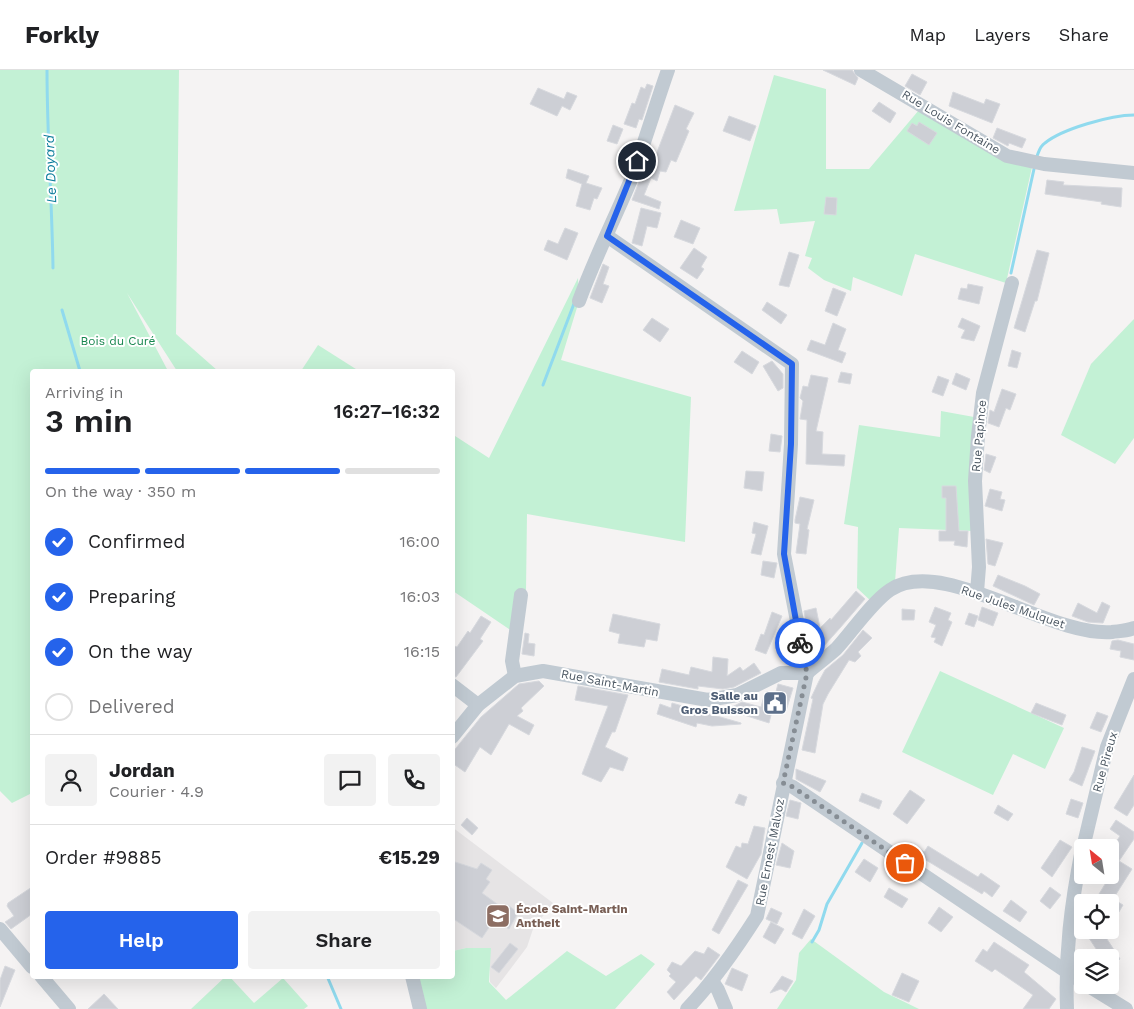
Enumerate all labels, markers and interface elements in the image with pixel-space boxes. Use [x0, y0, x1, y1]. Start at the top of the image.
text: Forkly [25, 21, 99, 49]
text: Map [909, 24, 946, 45]
text: Layers [974, 24, 1031, 45]
text: Share [1059, 24, 1109, 45]
street label: Rue Louis Fontaine [899, 87, 1003, 157]
water label: Le Doyard [41, 134, 59, 203]
pin [616, 140, 658, 182]
icon: home [623, 147, 651, 175]
park label: Bois du Curé [81, 334, 156, 348]
text: Arriving in [45, 383, 123, 402]
street label: Rue Papince [969, 399, 989, 473]
text: 16:27–16:32 [334, 400, 440, 423]
text: 3 min [45, 402, 133, 440]
text: On the way · 350 m [45, 482, 196, 501]
icon: check [45, 528, 73, 556]
text: Confirmed [88, 530, 185, 553]
text: 16:00 [399, 532, 440, 551]
icon: check [45, 583, 73, 611]
street label: Rue Jules Mulquet [959, 583, 1067, 631]
text: Preparing [88, 585, 175, 608]
text: 16:03 [400, 587, 440, 606]
courier [775, 618, 825, 668]
icon: bike [786, 629, 814, 657]
icon: check [45, 638, 73, 666]
text: On the way [88, 640, 192, 663]
text: 16:15 [404, 642, 440, 661]
street label: Rue Saint-Martin [560, 667, 660, 699]
place label: Salle au Gros Buisson [681, 689, 758, 717]
public building icon: Salle au Gros Buisson [762, 690, 788, 716]
text: Delivered [88, 695, 175, 718]
street label: Rue Pireux [1090, 730, 1120, 794]
button: person [45, 754, 97, 806]
button: chat [324, 754, 376, 806]
button: phone [388, 754, 440, 806]
text: Jordan [109, 759, 175, 782]
text: Courier · 4.9 [109, 782, 204, 801]
street label: Rue Ernest Malvoz [753, 797, 787, 907]
north arrow [1074, 839, 1119, 884]
map controls [1074, 839, 1119, 994]
pin [884, 842, 926, 884]
text: Order #9885 [45, 846, 162, 869]
text: €15.29 [379, 846, 440, 869]
icon: bag [891, 849, 919, 877]
button: locate [1074, 894, 1119, 939]
place label: École Saint-Martin Antheit [516, 902, 628, 930]
school or university icon: École Saint-Martin Antheit [485, 903, 511, 929]
button: Help [45, 911, 238, 969]
button: Share [248, 911, 440, 969]
button: layers [1074, 949, 1119, 994]

